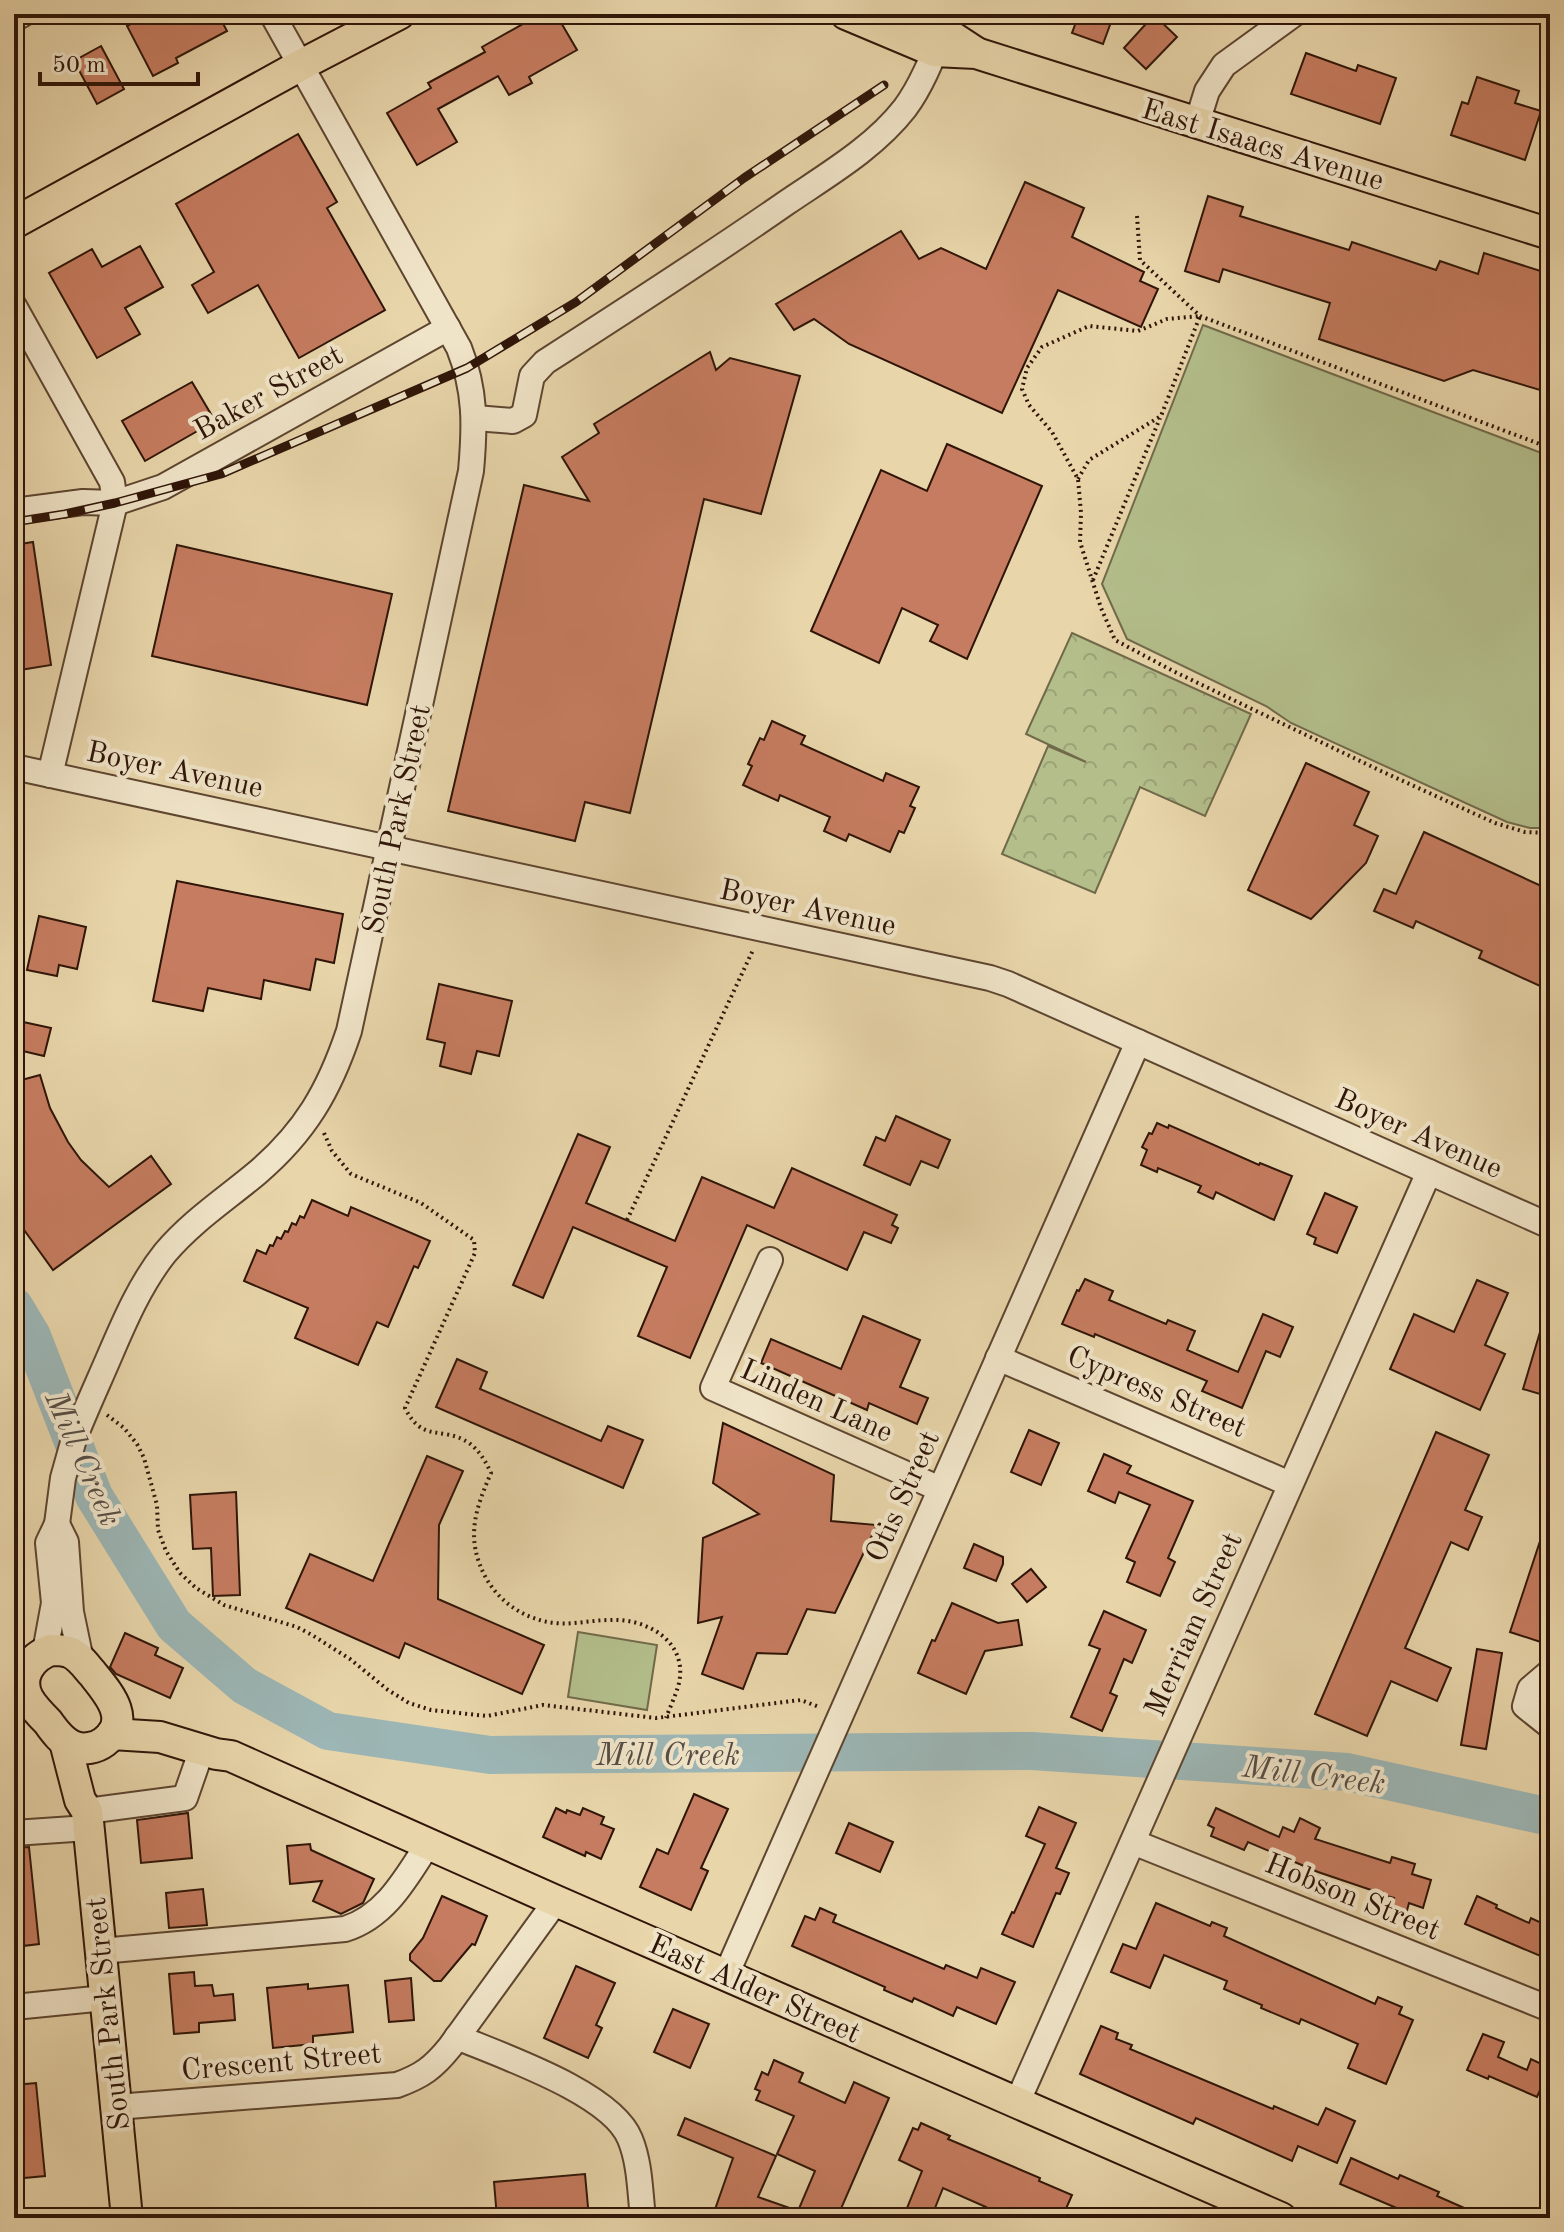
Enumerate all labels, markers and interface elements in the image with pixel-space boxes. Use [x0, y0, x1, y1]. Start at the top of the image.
scale bar [40, 36, 198, 86]
text: 50 m [52, 54, 106, 78]
street label: East Isaacs Avenue [1138, 95, 1387, 197]
street label: Baker Street [189, 341, 348, 447]
street label: South Park Street [359, 702, 437, 937]
street label: Boyer Avenue [84, 738, 266, 804]
street label: Boyer Avenue [717, 876, 899, 942]
street label: Boyer Avenue [1330, 1085, 1506, 1185]
street label: Cypress Street [1062, 1342, 1250, 1444]
street label: Linden Lane [735, 1355, 897, 1449]
water label: Mill Creek [37, 1386, 125, 1531]
street label: Otis Street [862, 1427, 946, 1567]
street label: Merriam Street [1141, 1528, 1249, 1721]
water label: Mill Creek [595, 1741, 740, 1773]
water label: Mill Creek [1239, 1752, 1387, 1802]
street label: Hobson Street [1260, 1849, 1444, 1947]
street label: South Park Street [82, 1896, 136, 2132]
street label: East Alder Street [644, 1930, 864, 2050]
street label: Crescent Street [180, 2039, 382, 2087]

